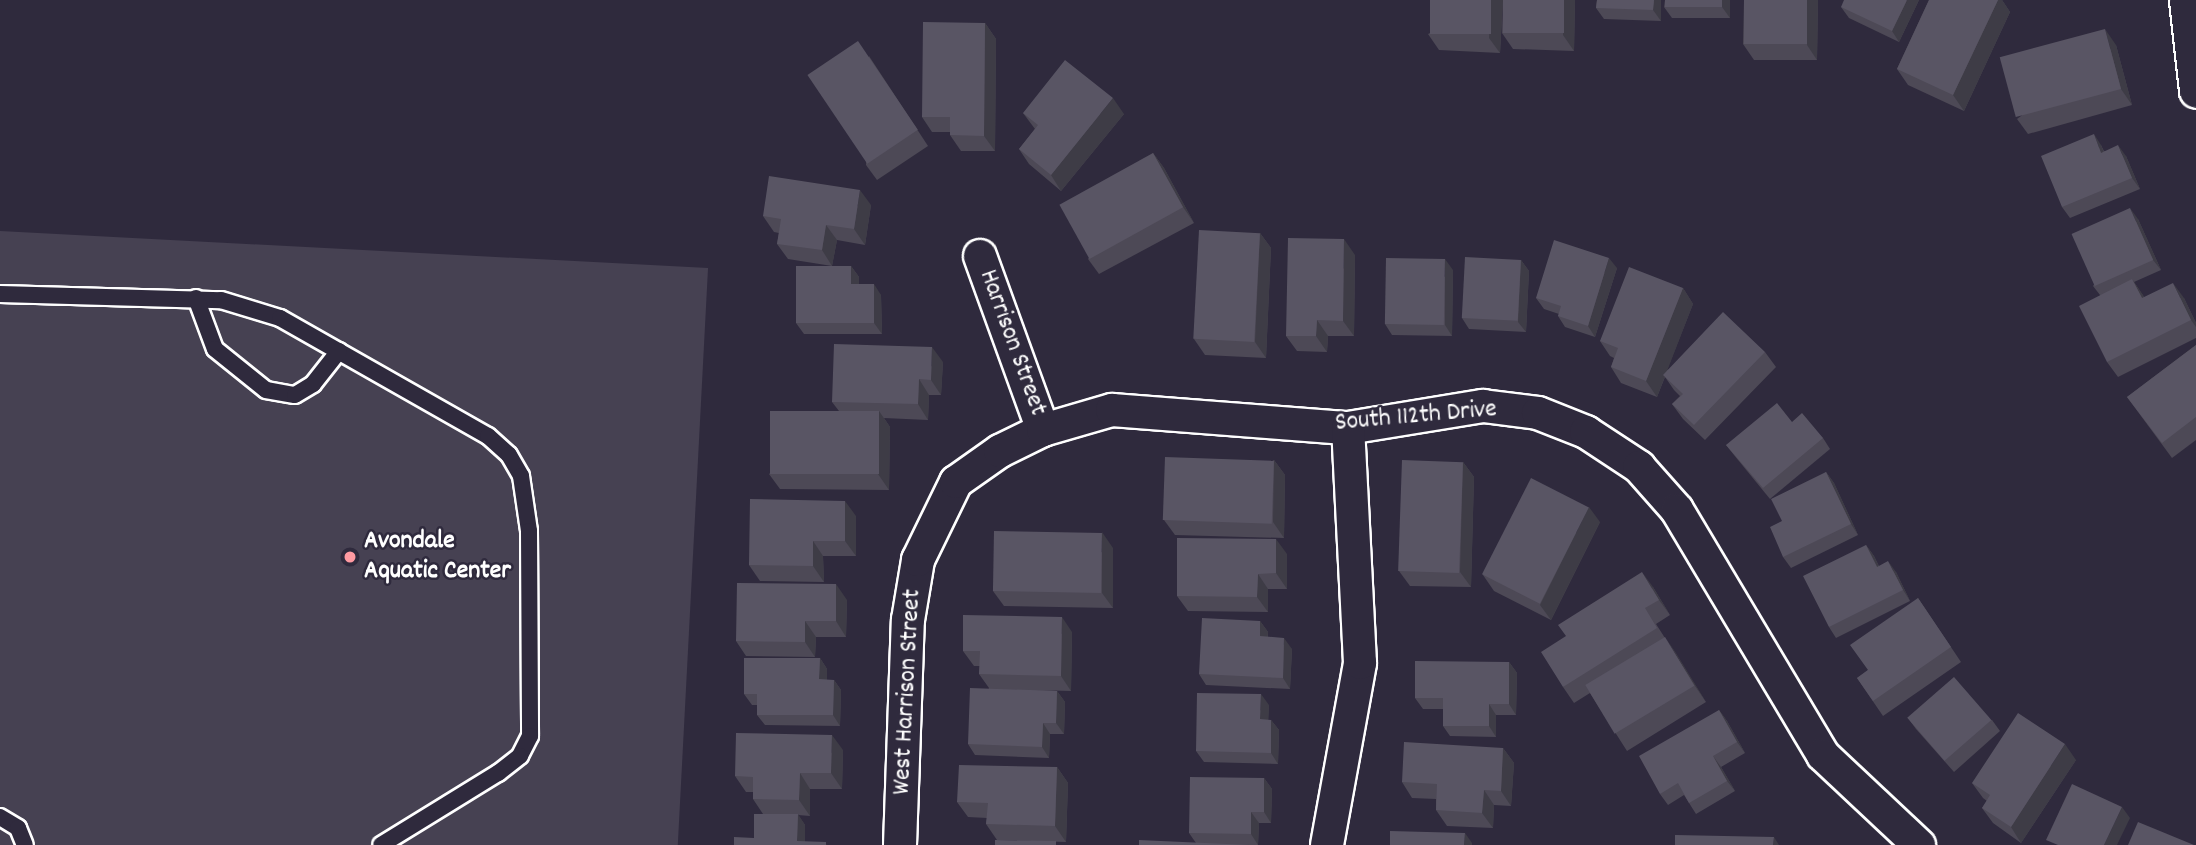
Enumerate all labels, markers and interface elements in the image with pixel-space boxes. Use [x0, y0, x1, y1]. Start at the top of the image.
street label: Harrison Street [971, 266, 1053, 420]
street label: South 112th Drive [1334, 394, 1498, 440]
place label: Avondale Aquatic Center [364, 526, 511, 588]
marker: Avondale Aquatic Center [342, 549, 358, 565]
street label: West Harrison Street [887, 588, 929, 796]

